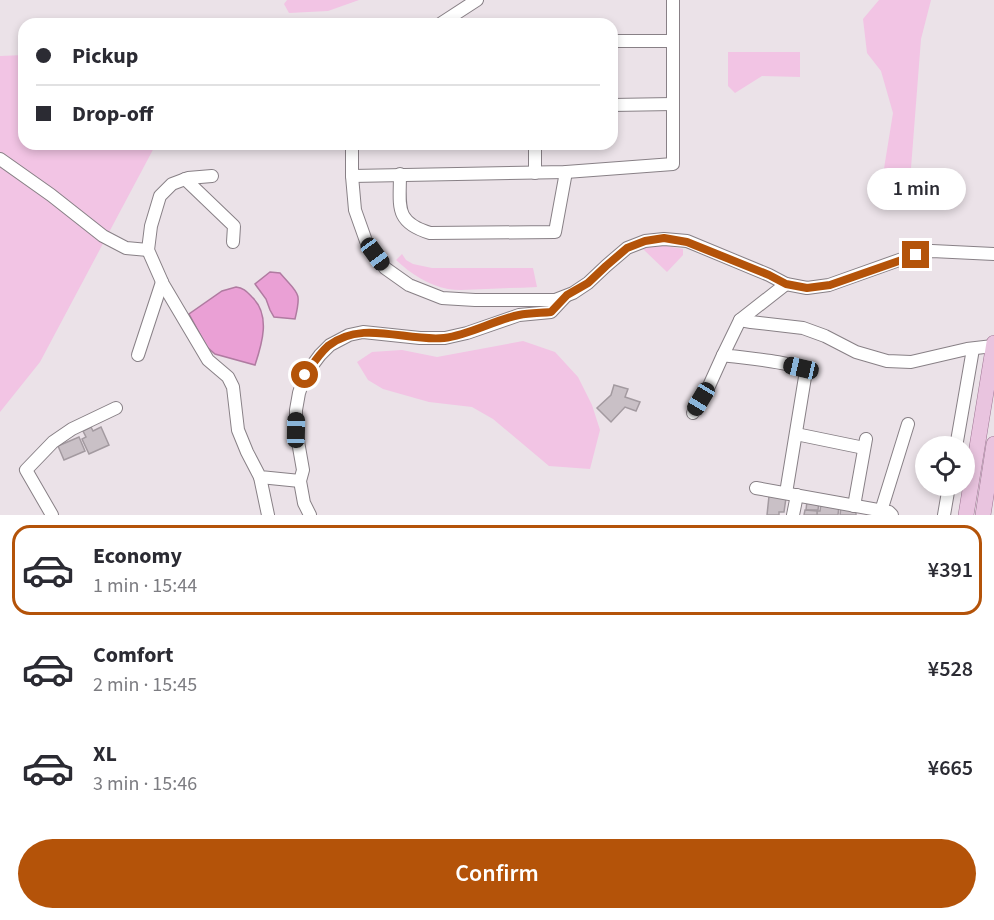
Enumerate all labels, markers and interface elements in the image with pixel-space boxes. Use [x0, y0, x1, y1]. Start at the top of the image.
text: Pickup [72, 40, 138, 72]
text: Drop-off [72, 98, 153, 130]
callout: 1 min [866, 168, 966, 210]
text: 1 min [893, 175, 940, 203]
car [357, 234, 393, 274]
route end [902, 241, 929, 268]
car [781, 355, 821, 381]
route start [291, 361, 318, 388]
car [684, 379, 718, 419]
car [287, 412, 305, 448]
map controls [915, 436, 975, 496]
button: locate [915, 436, 975, 496]
text: Economy [93, 540, 182, 572]
icon: car [21, 543, 75, 597]
text: ¥391 [928, 554, 973, 586]
text: 1 min · 15:44 [93, 572, 197, 600]
text: Comfort [93, 639, 174, 671]
icon: car [21, 642, 75, 696]
text: ¥528 [928, 653, 973, 685]
text: 2 min · 15:45 [93, 671, 197, 699]
text: XL [93, 738, 117, 770]
icon: car [21, 741, 75, 795]
text: ¥665 [928, 752, 973, 784]
text: 3 min · 15:46 [93, 770, 197, 798]
button: Confirm [18, 839, 976, 908]

